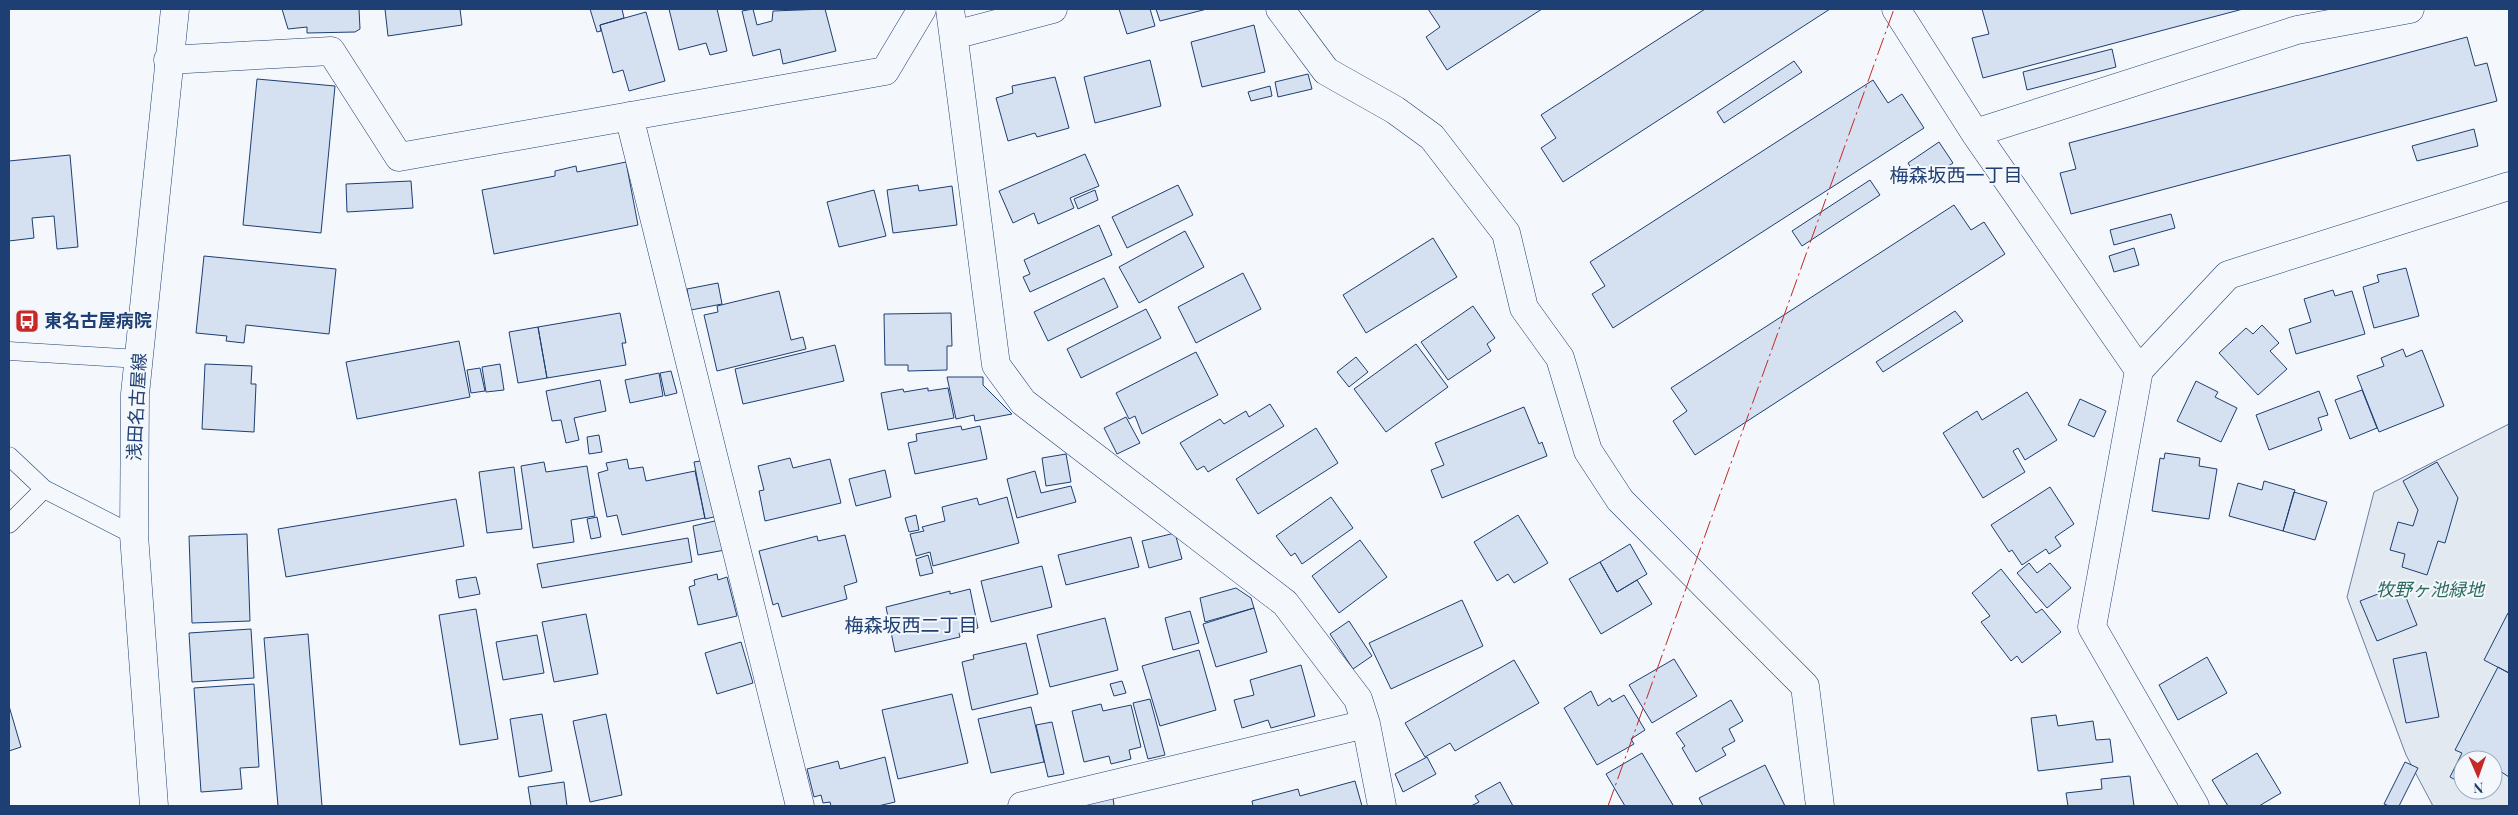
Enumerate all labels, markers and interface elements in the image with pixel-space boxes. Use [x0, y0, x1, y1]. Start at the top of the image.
district label: 梅森坂西一丁目 [1889, 161, 2023, 187]
bus stop icon: 東名古屋病院 [14, 308, 40, 334]
place label: 東名古屋病院 [44, 308, 152, 332]
street label: 浅田名古屋線 [121, 352, 151, 462]
park label: 牧野ヶ池緑地 [2376, 577, 2486, 601]
district label: 梅森坂西二丁目 [844, 611, 978, 637]
north arrow [2453, 750, 2503, 800]
text: N [2473, 779, 2484, 798]

